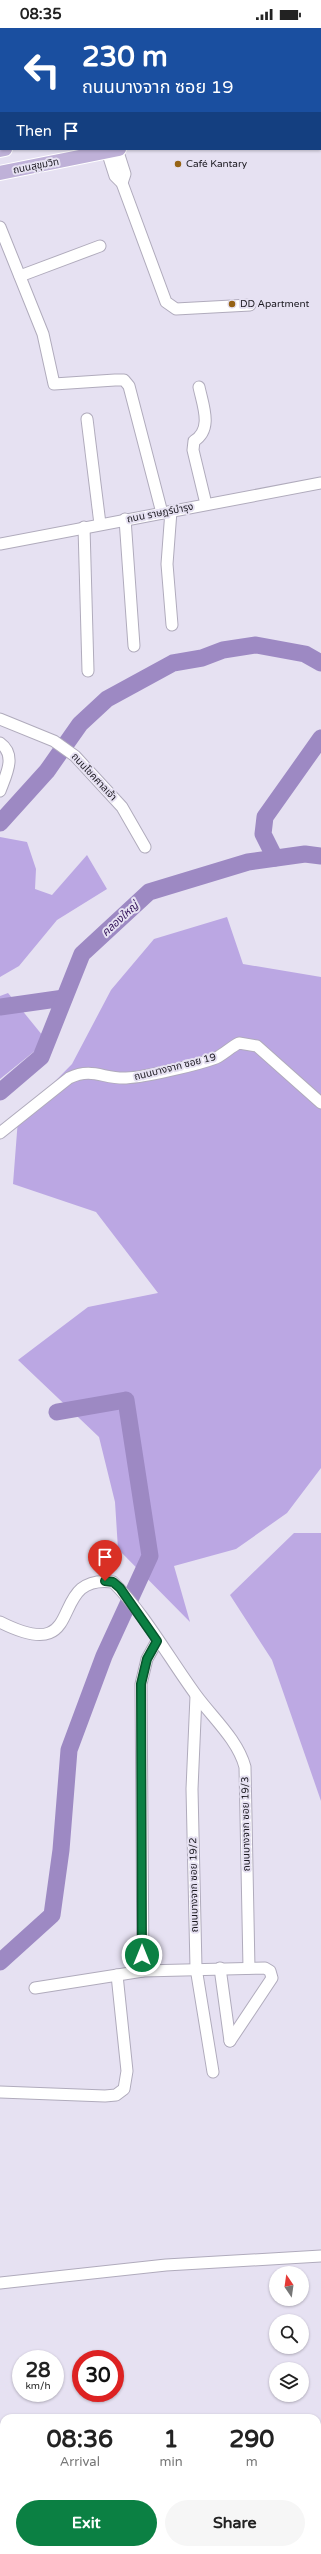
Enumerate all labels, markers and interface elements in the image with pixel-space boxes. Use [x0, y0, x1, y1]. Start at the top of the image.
text: 08:35 [20, 5, 62, 23]
text: 230 m [82, 40, 168, 74]
icon: left [16, 44, 68, 96]
text: ถนนบางจาก ซอย 19 [82, 76, 233, 98]
icon: arrive [60, 120, 82, 142]
text: Then [16, 122, 52, 140]
street label: ถนนสุขุมวิท [12, 156, 60, 176]
place label: Café Kantary [186, 158, 248, 170]
marker: Café Kantary [173, 159, 183, 169]
place label: DD Apartment [240, 298, 309, 310]
marker: DD Apartment [227, 299, 237, 309]
street label: ถนน ราษฎร์บำรุง [126, 501, 194, 525]
street label: ถนนโชคศาลเจ้า [69, 751, 119, 803]
water label: คลองใหญ่ [99, 898, 143, 939]
street label: ถนนบางจาก ซอย 19 [133, 1051, 217, 1083]
pin [88, 1540, 122, 1581]
icon: arrive [94, 1546, 116, 1568]
street label: ถนนบางจาก ซอย 19/3 [239, 1776, 253, 1872]
street label: ถนนบางจาก ซอย 19/2 [187, 1837, 201, 1933]
position arrow [121, 1934, 163, 1976]
north arrow [269, 2266, 309, 2306]
map controls [269, 2266, 309, 2402]
button: search [269, 2314, 309, 2354]
speed limit sign: 30 [72, 2350, 124, 2402]
text: 28 [25, 2359, 51, 2383]
button: layers [269, 2362, 309, 2402]
text: km/h [25, 2380, 51, 2392]
text: 08:36 [47, 2425, 113, 2454]
text: 1 [164, 2425, 179, 2454]
text: 290 [229, 2425, 274, 2454]
text: Arrival [60, 2454, 100, 2470]
text: min [160, 2454, 183, 2470]
text: m [246, 2454, 258, 2470]
button: Exit [16, 2500, 157, 2546]
button: Share [165, 2500, 305, 2546]

